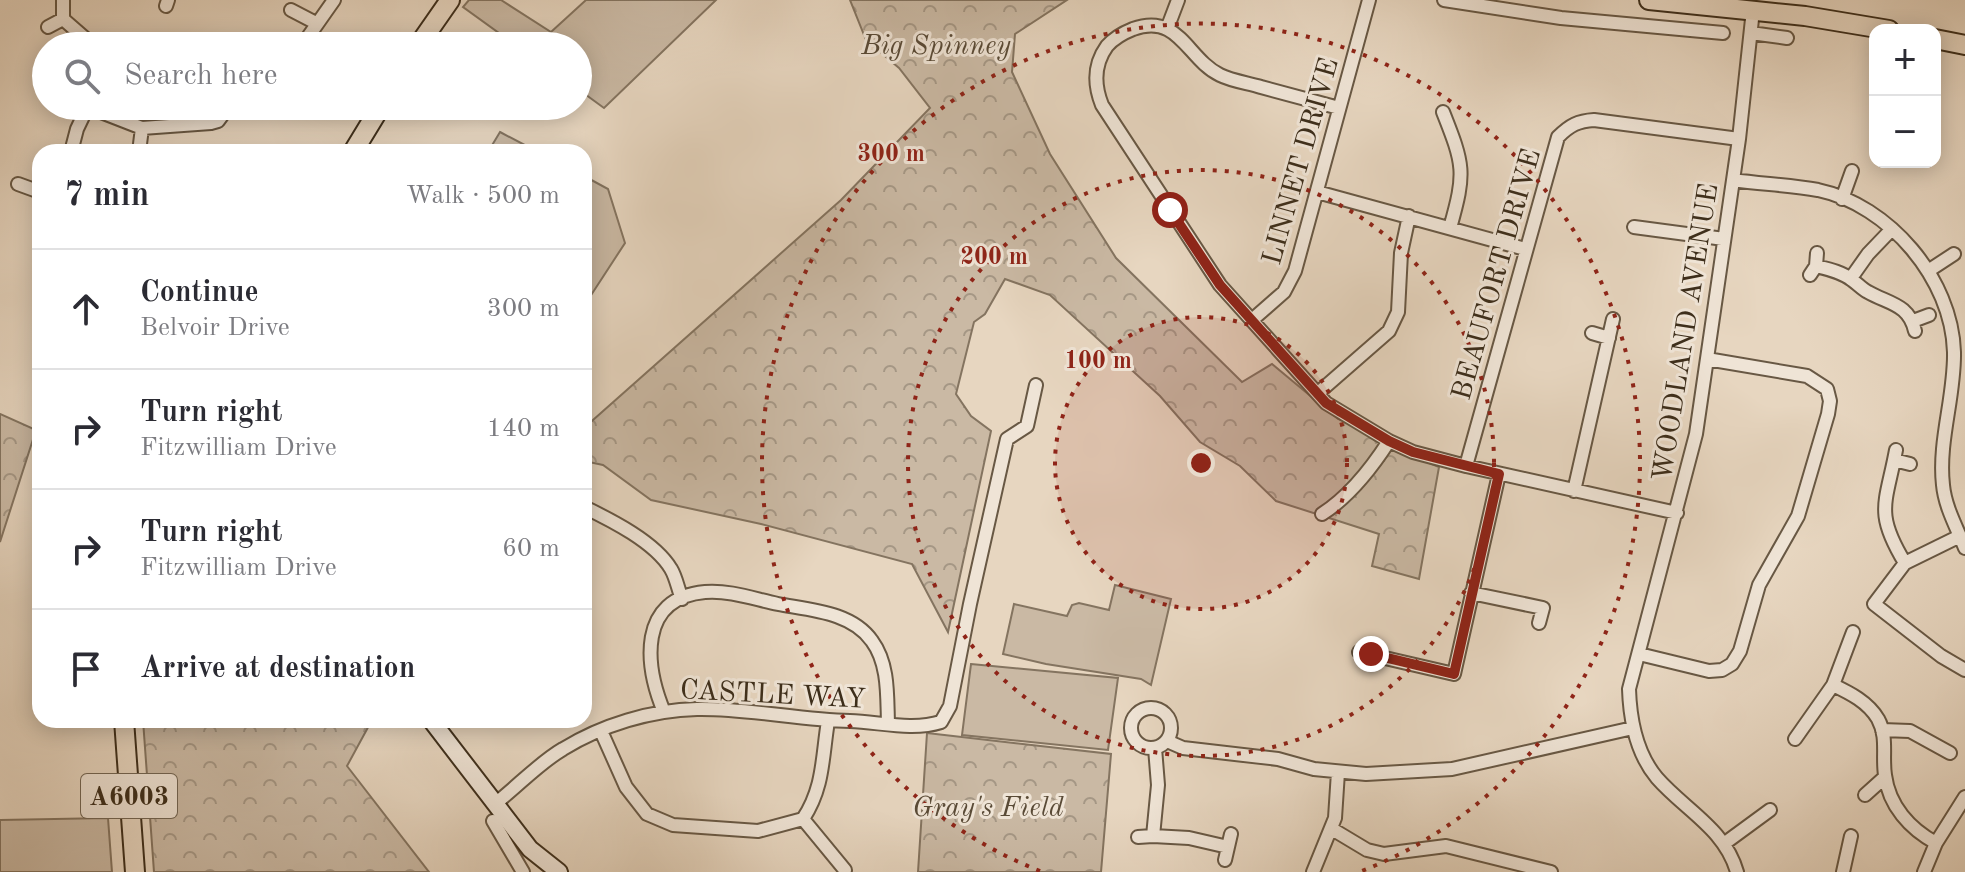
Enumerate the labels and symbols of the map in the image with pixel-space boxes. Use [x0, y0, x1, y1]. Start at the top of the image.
park label: Big Spinney [860, 33, 1011, 61]
street label: LINNET DRIVE [1259, 55, 1345, 269]
text: 300 m [857, 143, 925, 167]
street label: BEAUFORT DRIVE [1449, 146, 1547, 404]
street label: WOODLAND AVENUE [1650, 182, 1724, 483]
route start [1152, 192, 1188, 228]
text: 200 m [960, 246, 1028, 270]
text: 100 m [1064, 350, 1132, 374]
centre of rings [1187, 449, 1215, 477]
route end [1353, 636, 1389, 672]
street label: CASTLE WAY [679, 677, 867, 715]
road number: A6003 [81, 774, 177, 818]
park label: Gray's Field [912, 795, 1064, 823]

